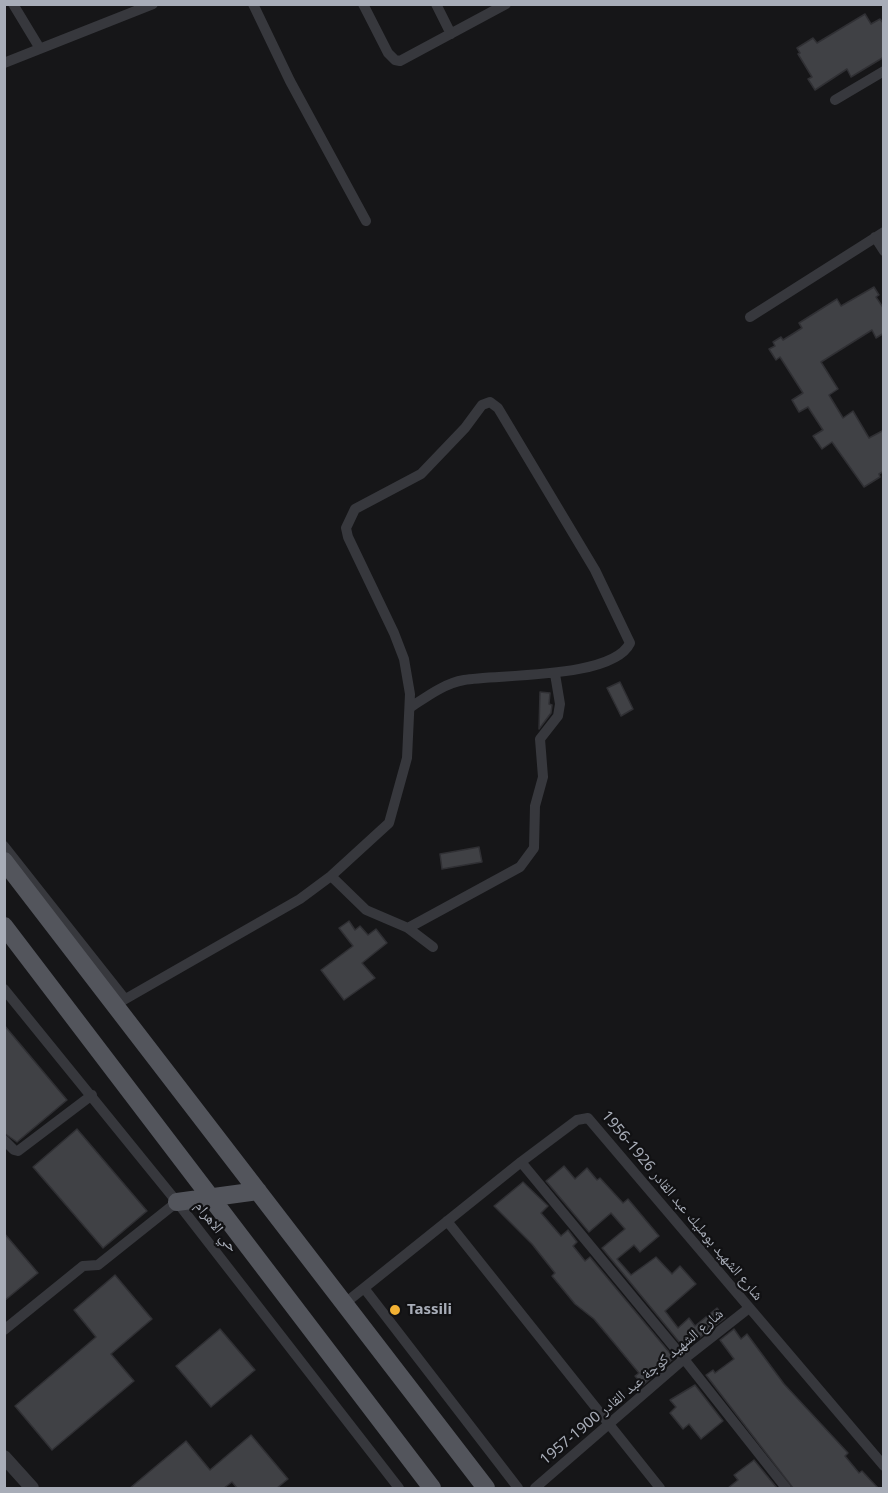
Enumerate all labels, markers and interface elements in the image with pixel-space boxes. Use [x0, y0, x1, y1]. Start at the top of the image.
street label: شارع الشهيد بومليك عبد القادر 1926-1956 [597, 1108, 767, 1304]
street label: حي الاهرام [191, 1198, 241, 1256]
place label: Tassili [407, 1301, 452, 1319]
marker: Tassili [388, 1303, 402, 1317]
street label: شارع الشهيد كوجة عبد القادر 1900-1957 [537, 1305, 727, 1469]

